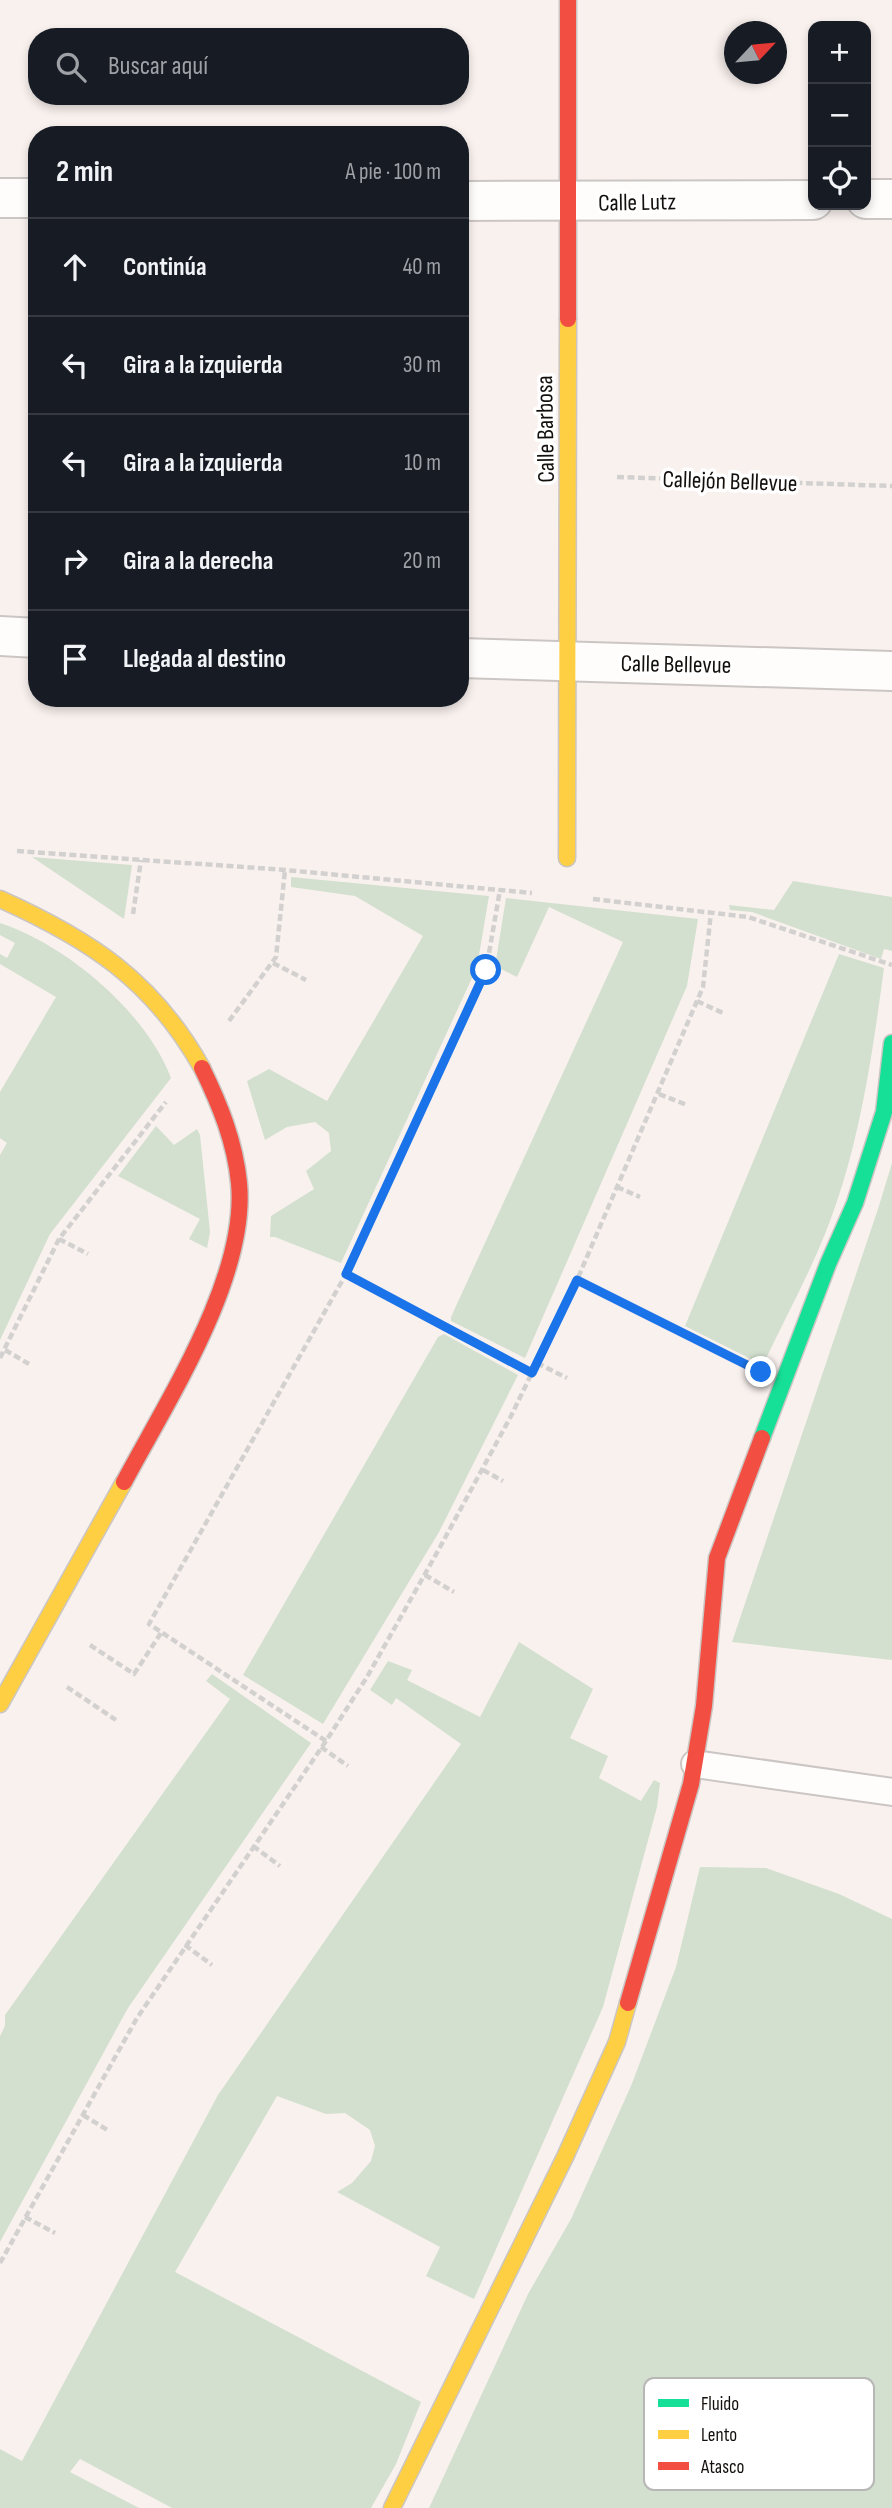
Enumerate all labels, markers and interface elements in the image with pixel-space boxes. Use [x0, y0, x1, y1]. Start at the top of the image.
north arrow [724, 21, 787, 84]
map controls [808, 21, 871, 210]
button: + [808, 21, 871, 84]
search box [28, 28, 469, 105]
icon: search [52, 48, 90, 86]
text: Buscar aquí [108, 51, 208, 82]
button: − [808, 84, 871, 147]
button: locate [808, 147, 871, 210]
text: 2 min [56, 154, 113, 190]
text: A pie · 100 m [346, 158, 441, 186]
street label: Calle Lutz [598, 187, 677, 218]
icon: ahead [56, 248, 94, 286]
text: Continúa [123, 252, 207, 283]
text: 40 m [403, 253, 441, 281]
icon: left [56, 346, 94, 384]
text: Gira a la izquierda [123, 350, 283, 381]
text: 30 m [403, 351, 441, 379]
street label: Calle Barbosa [530, 375, 561, 483]
icon: left [56, 444, 94, 482]
text: Gira a la izquierda [123, 448, 283, 479]
text: 10 m [404, 449, 441, 477]
street label: Callejón Bellevue [662, 465, 798, 498]
icon: right [56, 542, 94, 580]
text: Gira a la derecha [123, 546, 273, 577]
text: 20 m [403, 547, 441, 575]
icon: arrive [56, 640, 94, 678]
text: Llegada al destino [123, 644, 286, 675]
street label: Calle Bellevue [620, 649, 732, 680]
route start [470, 954, 501, 985]
route end [745, 1356, 776, 1387]
legend [644, 2378, 874, 2490]
text: Fluido [701, 2393, 739, 2416]
text: Lento [701, 2424, 737, 2447]
text: Atasco [700, 2456, 744, 2479]

